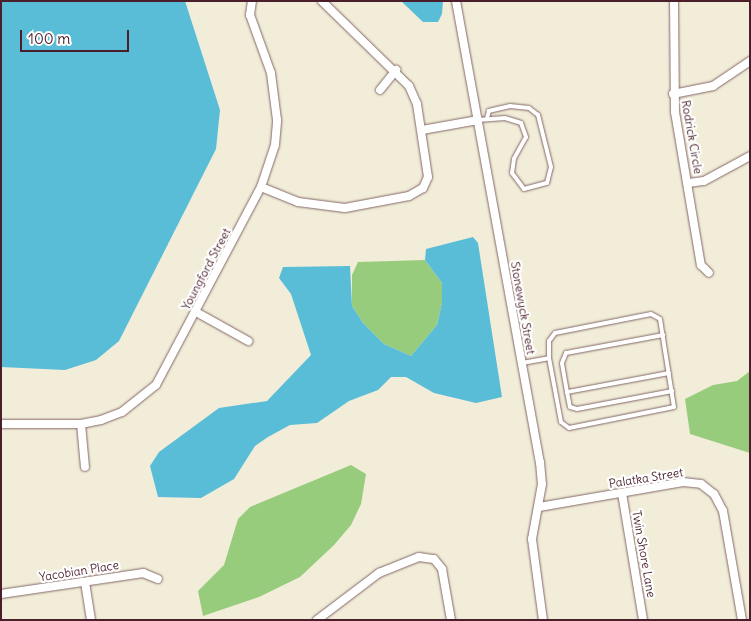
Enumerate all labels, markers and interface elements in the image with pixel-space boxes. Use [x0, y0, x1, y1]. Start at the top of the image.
scale bar [22, 20, 131, 52]
text: 100 m [28, 29, 70, 48]
street label: Rodrick Circle [678, 99, 706, 175]
street label: Youngford Street [178, 226, 234, 312]
street label: Stonewyck Street [508, 260, 538, 356]
street label: Palatka Street [608, 465, 684, 491]
street label: Twin Shore Lane [629, 509, 659, 599]
street label: Yacobian Place [38, 558, 120, 584]

